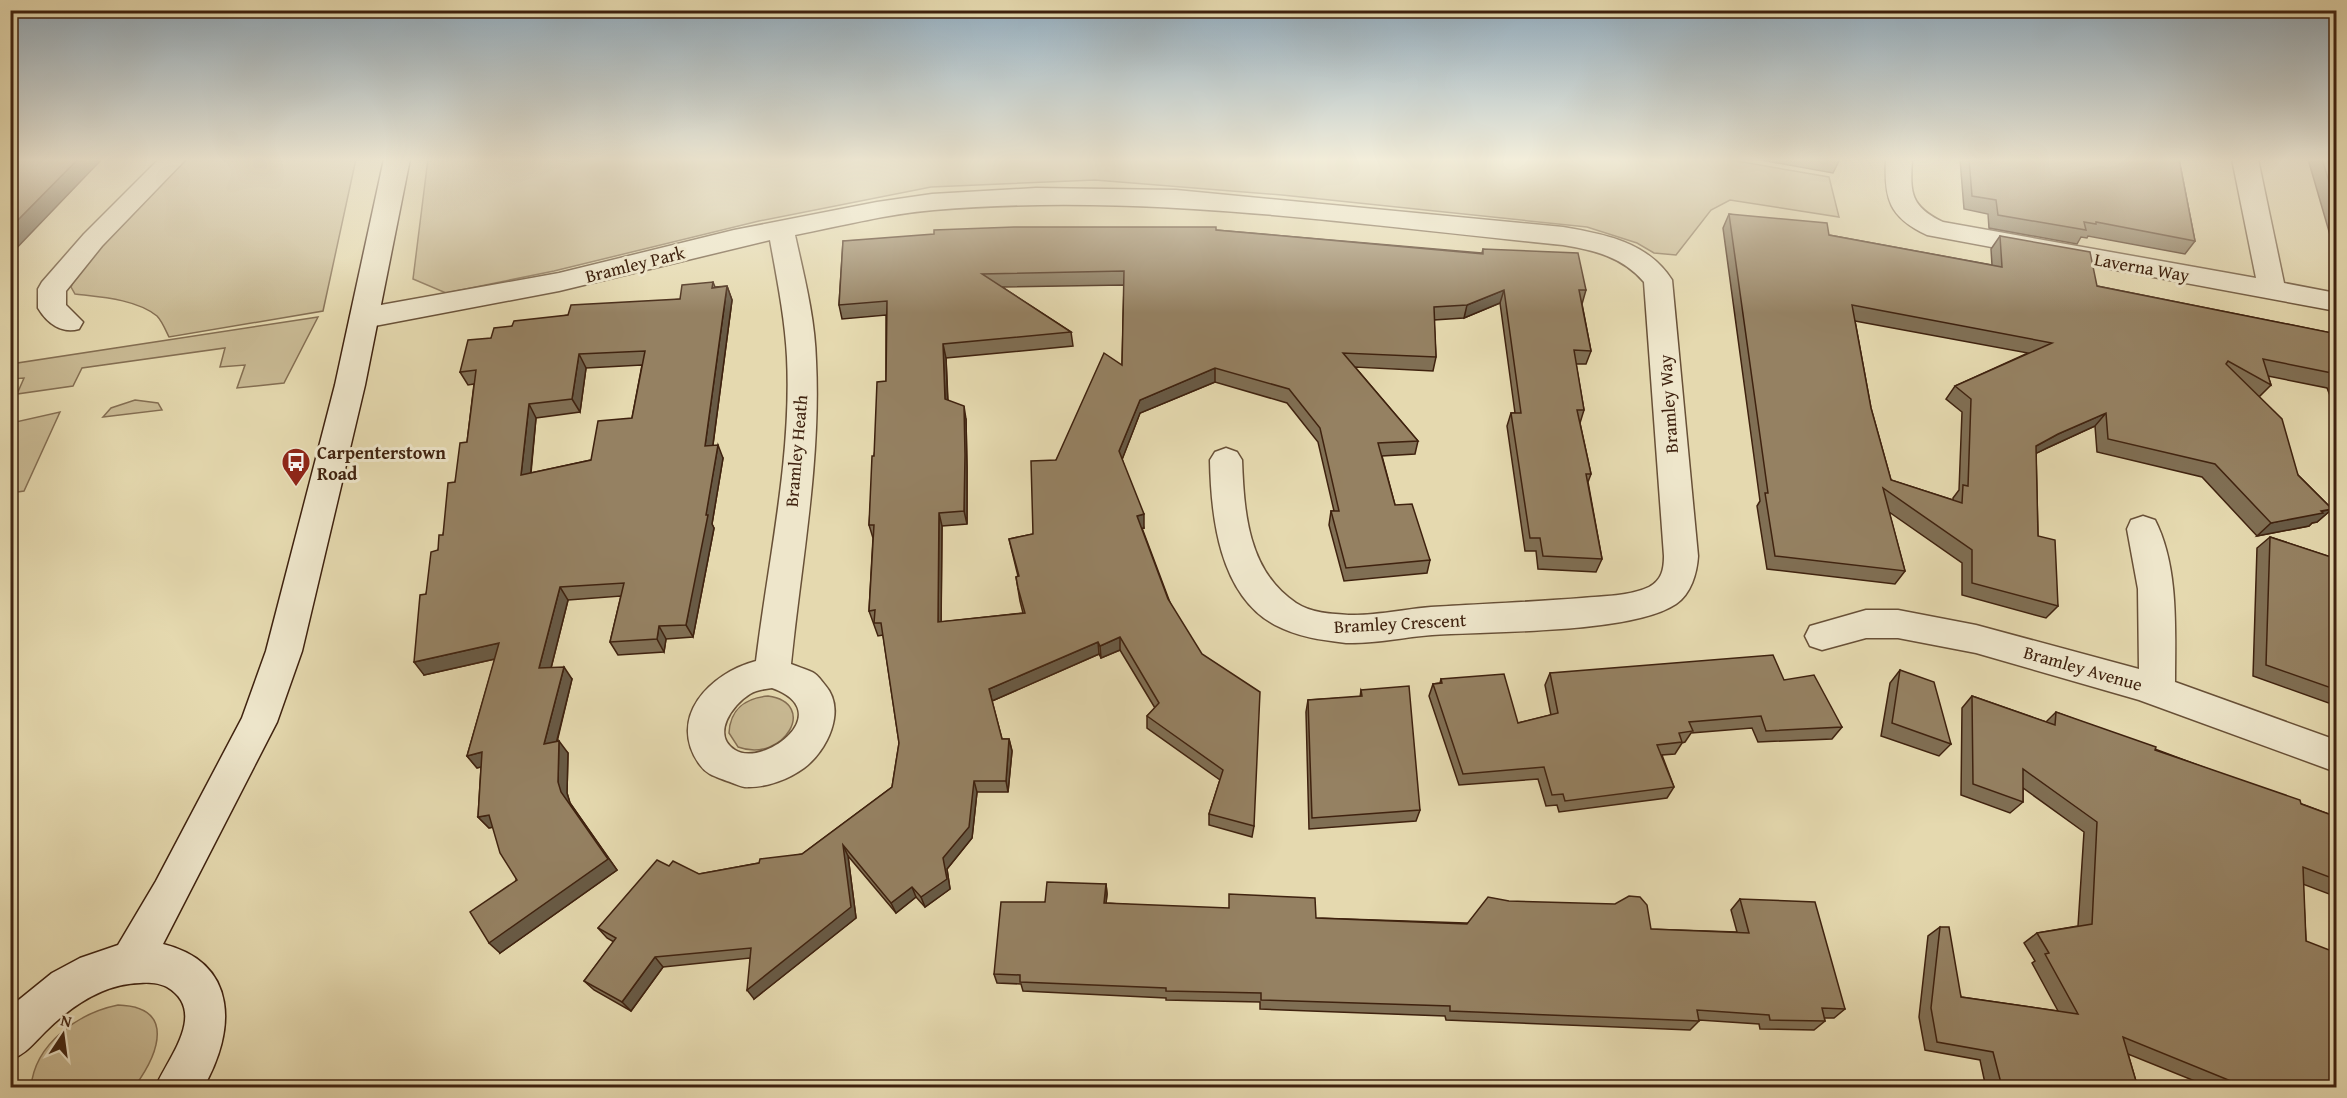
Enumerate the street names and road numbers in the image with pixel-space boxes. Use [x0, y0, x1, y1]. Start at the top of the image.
street label: Bramley Park [582, 238, 688, 289]
street label: Laverna Way [2092, 245, 2192, 289]
street label: Bramley Way [1651, 354, 1685, 454]
street label: Bramley Heath [778, 394, 814, 508]
street label: Bramley Crescent [1333, 606, 1468, 640]
street label: Bramley Avenue [2020, 638, 2146, 698]

